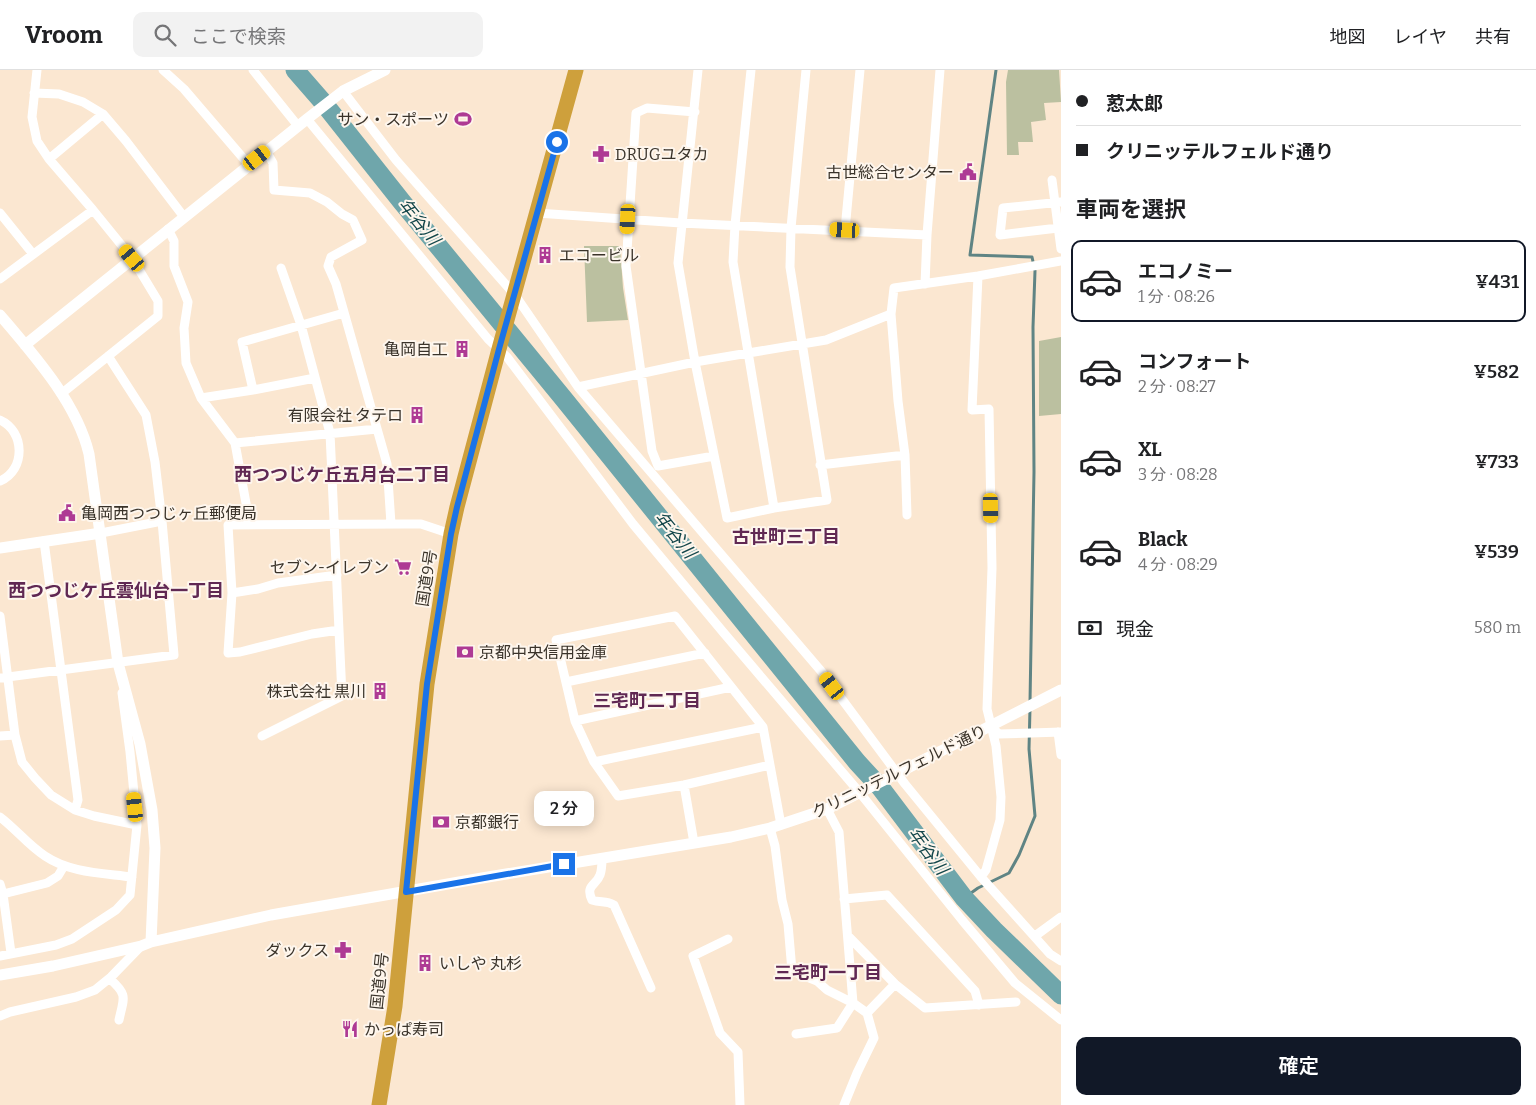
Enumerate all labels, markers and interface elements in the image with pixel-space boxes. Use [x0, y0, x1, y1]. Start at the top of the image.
search box [133, 12, 483, 57]
text: Vroom [25, 21, 103, 49]
icon: search [151, 21, 179, 49]
text: ここで検索 [191, 25, 286, 48]
text: 地図 [1330, 26, 1366, 48]
text: レイヤ [1394, 26, 1447, 48]
text: 共有 [1475, 26, 1511, 48]
text: 荵太郎 [1106, 92, 1163, 115]
sports icon: サン・スポーツ [453, 109, 473, 129]
place label: サン・スポーツ [337, 110, 449, 129]
route start [546, 131, 568, 153]
text: クリニッテルフェルド通り [1106, 140, 1334, 163]
car [240, 143, 273, 173]
pharmacy icon: DRUGユタカ [591, 144, 611, 164]
place label: DRUGユタカ [615, 145, 709, 164]
public building icon: 古世総合センター [958, 162, 978, 182]
place label: 古世総合センター [826, 163, 954, 182]
water label: 年谷川 [393, 194, 446, 251]
text: 車両を選択 [1076, 196, 1186, 223]
car [619, 204, 636, 234]
car [829, 222, 860, 238]
car [116, 242, 147, 274]
building icon: エコービル [535, 245, 555, 265]
place label: エコービル [559, 246, 639, 265]
icon: car [1078, 259, 1123, 304]
text: エコノミー [1138, 260, 1233, 283]
text: ¥431 [1475, 270, 1519, 293]
text: 1 分 · 08:26 [1138, 287, 1215, 306]
building icon: 亀岡自工 [452, 339, 472, 359]
place label: 亀岡自工 [384, 340, 448, 359]
icon: car [1078, 349, 1123, 394]
text: コンフォート [1138, 350, 1251, 373]
text: ¥582 [1474, 360, 1519, 383]
text: 2 分 · 08:27 [1138, 377, 1216, 396]
building icon: 有限会社 タテロ [407, 405, 427, 425]
place label: 有限会社 タテロ [288, 406, 403, 425]
text: XL [1138, 438, 1162, 461]
icon: car [1078, 439, 1123, 484]
text: ¥733 [1475, 450, 1519, 473]
district label: 西つつじケ丘五月台二丁目 [234, 464, 450, 486]
text: 3 分 · 08:28 [1138, 465, 1218, 484]
car [983, 493, 998, 523]
public building icon: 亀岡西つつじヶ丘郵便局 [57, 503, 77, 523]
place label: 亀岡西つつじヶ丘郵便局 [81, 504, 257, 523]
water label: 年谷川 [649, 507, 702, 564]
district label: 古世町三丁目 [732, 526, 840, 548]
text: Black [1138, 528, 1188, 551]
icon: car [1078, 529, 1123, 574]
text: ¥539 [1474, 540, 1519, 563]
street label: 国道9号 [413, 548, 440, 608]
text: 4 分 · 08:29 [1138, 555, 1218, 574]
supermarket icon: セブン-イレブン [393, 557, 413, 577]
place label: セブン-イレブン [270, 558, 389, 577]
district label: 西つつじケ丘雲仙台一丁目 [8, 580, 224, 602]
icon: cash [1076, 614, 1104, 642]
text: 現金 [1116, 618, 1154, 641]
text: 580 m [1474, 618, 1521, 637]
bank icon: 京都中央信用金庫 [455, 642, 475, 662]
place label: 京都中央信用金庫 [479, 643, 607, 662]
car [816, 670, 847, 702]
building icon: 株式会社 黒川 [370, 681, 390, 701]
place label: 株式会社 黒川 [267, 682, 366, 701]
district label: 三宅町二丁目 [593, 690, 701, 712]
street label: クリニッテルフェルド通り [809, 721, 990, 822]
car [125, 791, 144, 823]
callout: 2 分 [534, 792, 594, 826]
text: 2 分 [550, 799, 578, 818]
bank icon: 京都銀行 [431, 812, 451, 832]
place label: 京都銀行 [455, 813, 519, 832]
water label: 年谷川 [903, 823, 954, 881]
route end [553, 853, 575, 875]
pharmacy icon: ダックス [333, 940, 353, 960]
place label: ダックス [265, 941, 329, 960]
street label: 国道9号 [367, 952, 392, 1011]
building icon: いしや 丸杉 [415, 953, 435, 973]
place label: いしや 丸杉 [439, 954, 522, 973]
district label: 三宅町一丁目 [774, 962, 882, 984]
restaurant icon: かっぱ寿司 [340, 1019, 360, 1039]
place label: かっぱ寿司 [364, 1020, 444, 1039]
button: 確定 [1076, 1037, 1521, 1095]

